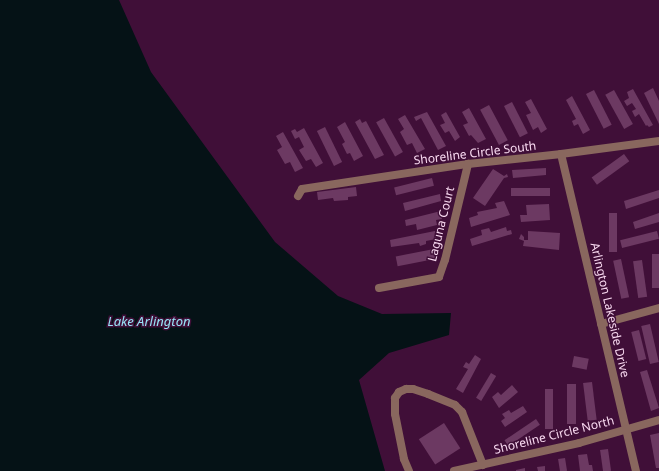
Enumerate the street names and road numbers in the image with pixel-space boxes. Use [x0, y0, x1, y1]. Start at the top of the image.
street label: Shoreline Circle South [413, 138, 537, 168]
street label: Laguna Court [425, 185, 457, 263]
street label: Arlington Lakeside Drive [587, 241, 633, 379]
street label: Shoreline Circle North [492, 413, 616, 457]

